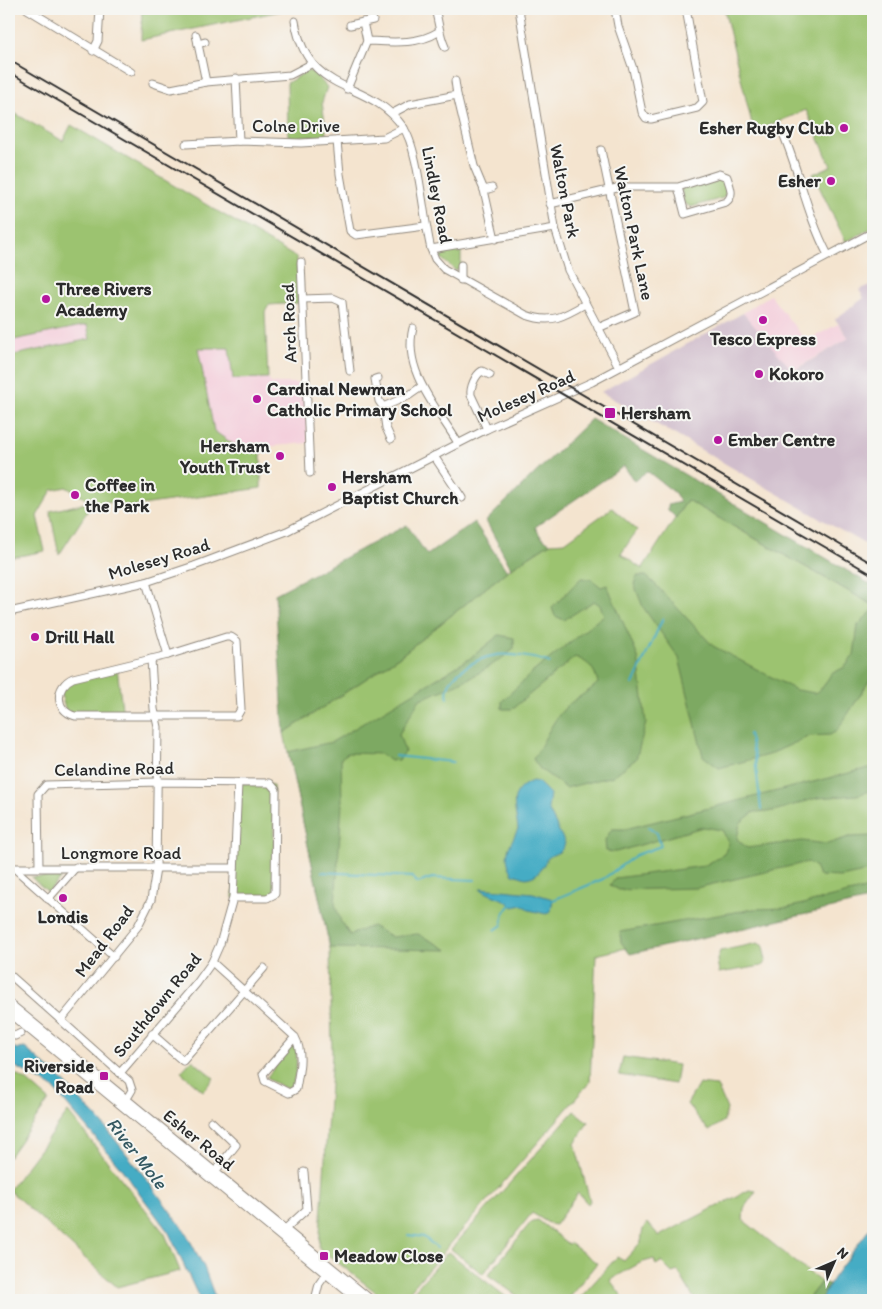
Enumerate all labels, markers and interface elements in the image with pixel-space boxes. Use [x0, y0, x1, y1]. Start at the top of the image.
street label: Colne Drive [252, 115, 340, 137]
place label: Esher Rugby Club [699, 117, 834, 139]
marker: Esher Rugby Club [838, 122, 850, 134]
street label: Walton Park [545, 142, 585, 240]
street label: Lindley Road [417, 144, 457, 246]
street label: Walton Park Lane [609, 164, 659, 302]
place label: Esher [778, 170, 822, 192]
marker: Esher [825, 175, 837, 187]
place label: Three Rivers Academy [55, 278, 152, 321]
street label: Arch Road [277, 283, 301, 363]
marker: Three Rivers Academy [40, 293, 52, 305]
marker: Tesco Express [757, 314, 769, 326]
place label: Tesco Express [709, 328, 816, 350]
place label: Kokoro [769, 363, 824, 385]
street label: Molesey Road [474, 365, 579, 427]
marker: Kokoro [753, 368, 765, 380]
place label: Cardinal Newman Catholic Primary School [267, 378, 453, 421]
marker: Cardinal Newman Catholic Primary School [251, 393, 263, 405]
place label: Hersham [621, 402, 692, 424]
marker: Hersham [603, 406, 617, 420]
place label: Ember Centre [728, 429, 835, 451]
marker: Ember Centre [712, 434, 724, 446]
place label: Hersham Youth Trust [179, 435, 271, 478]
marker: Hersham Youth Trust [274, 450, 286, 462]
place label: Hersham Baptist Church [342, 466, 459, 509]
place label: Coffee in the Park [85, 474, 156, 517]
marker: Hersham Baptist Church [326, 481, 338, 493]
marker: Coffee in the Park [69, 489, 81, 501]
street label: Molesey Road [106, 533, 212, 585]
place label: Drill Hall [45, 626, 115, 648]
marker: Drill Hall [29, 631, 41, 643]
street label: Celandine Road [54, 757, 174, 781]
street label: Longmore Road [61, 842, 181, 864]
marker: Londis [57, 892, 69, 904]
street label: Mead Road [70, 900, 139, 982]
place label: Londis [38, 906, 88, 928]
street label: Southdown Road [108, 948, 206, 1062]
place label: Riverside Road [24, 1055, 95, 1098]
marker: Riverside Road [98, 1070, 110, 1082]
street label: Esher Road [159, 1104, 239, 1176]
water label: River Mole [102, 1112, 173, 1194]
north arrow [810, 1236, 860, 1286]
text: N [833, 1244, 852, 1263]
place label: Meadow Close [334, 1245, 444, 1267]
marker: Meadow Close [318, 1250, 330, 1262]

